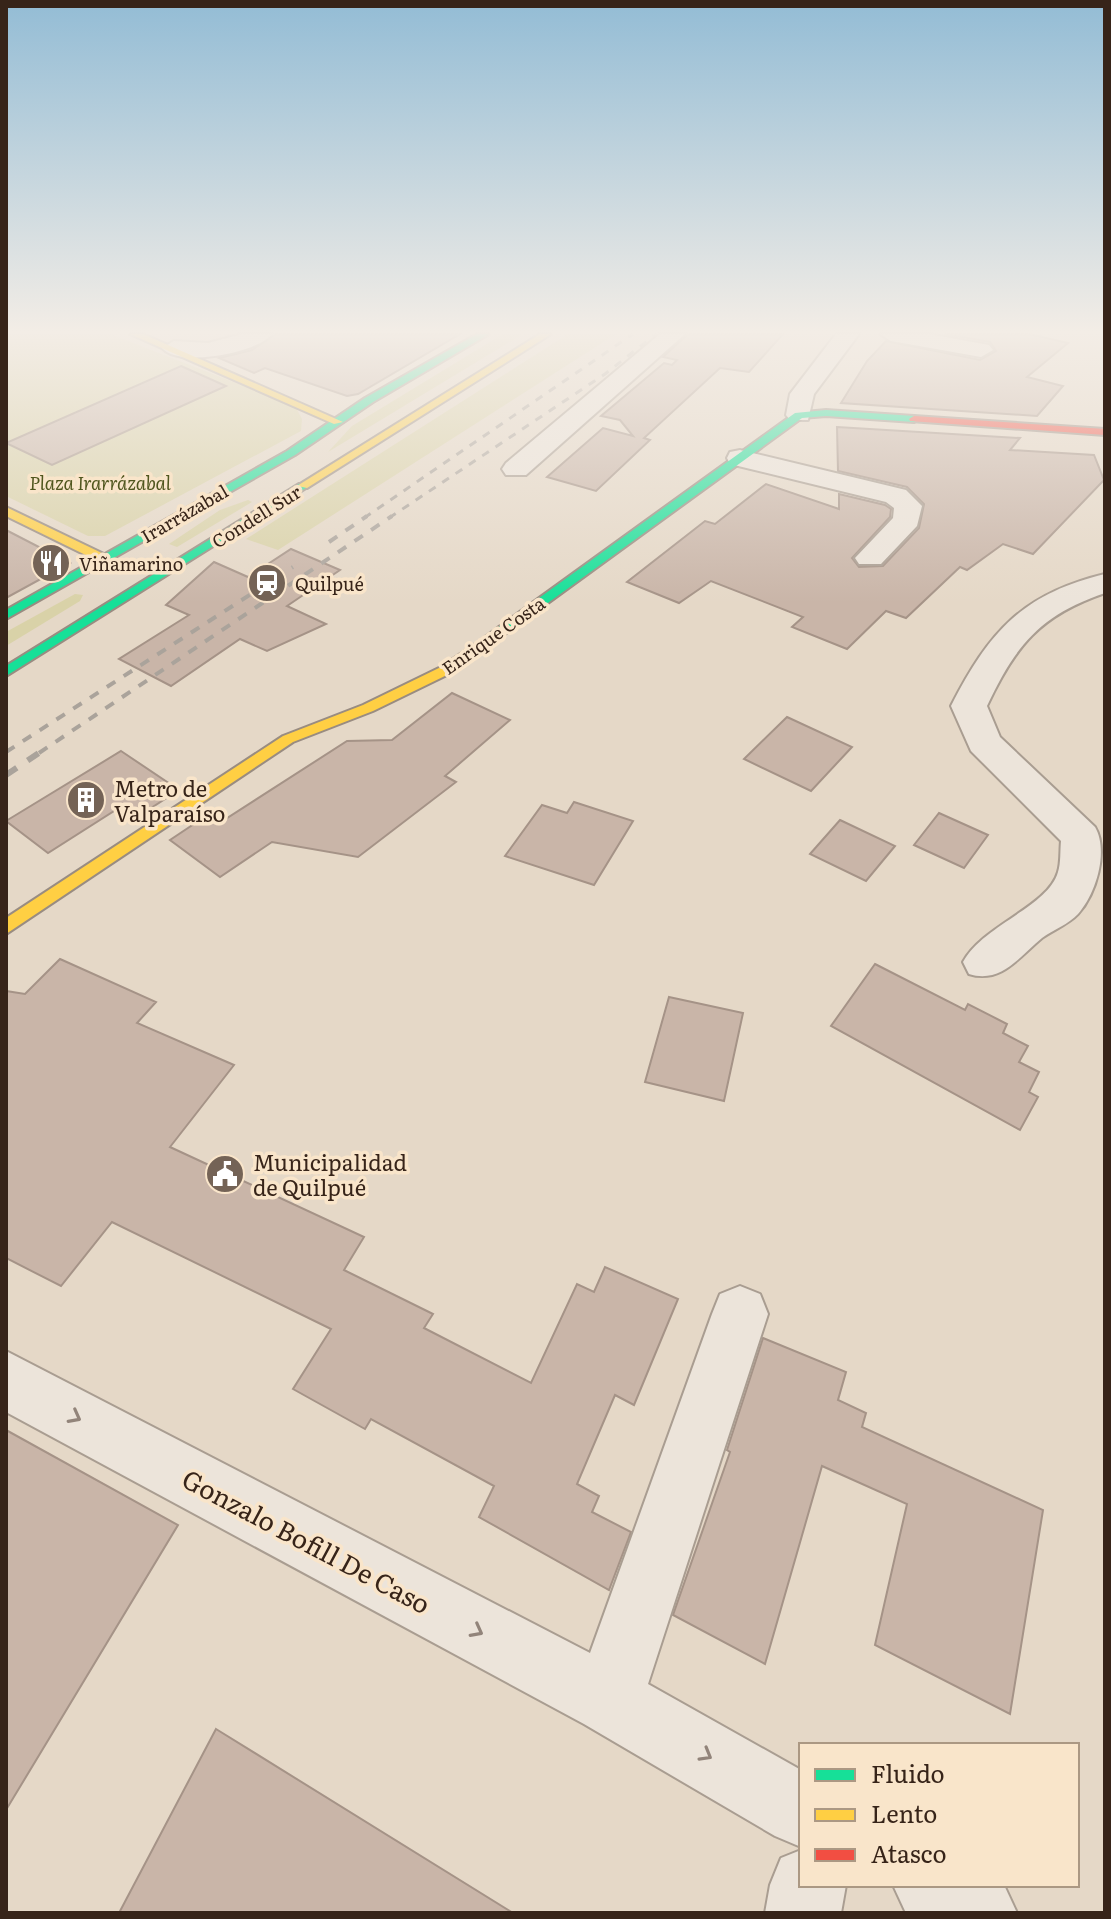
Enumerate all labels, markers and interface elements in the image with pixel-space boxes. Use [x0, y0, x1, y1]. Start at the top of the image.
park label: Plaza Irarrázabal [29, 469, 172, 496]
street label: Irarrázabal [135, 477, 233, 549]
street label: Condell Sur [206, 478, 306, 554]
restaurant icon: Viñamarino [30, 542, 72, 584]
place label: Viñamarino [79, 550, 183, 577]
station icon: Quilpué [246, 562, 288, 604]
place label: Quilpué [295, 570, 364, 597]
street label: Enrique Costa [436, 589, 550, 681]
place label: Metro de Valparaíso [114, 771, 225, 829]
building icon: Metro de Valparaíso [65, 779, 107, 821]
place label: Municipalidad de Quilpué [253, 1145, 407, 1203]
public building icon: Municipalidad de Quilpué [204, 1153, 246, 1195]
one-way arrow [67, 1407, 81, 1422]
street label: Gonzalo Bofill De Caso [176, 1458, 438, 1622]
one-way arrow [469, 1621, 484, 1636]
legend [799, 1743, 1079, 1887]
one-way arrow [697, 1746, 712, 1761]
text: Fluido [871, 1755, 945, 1790]
text: Lento [871, 1795, 937, 1830]
text: Atasco [871, 1835, 946, 1870]

